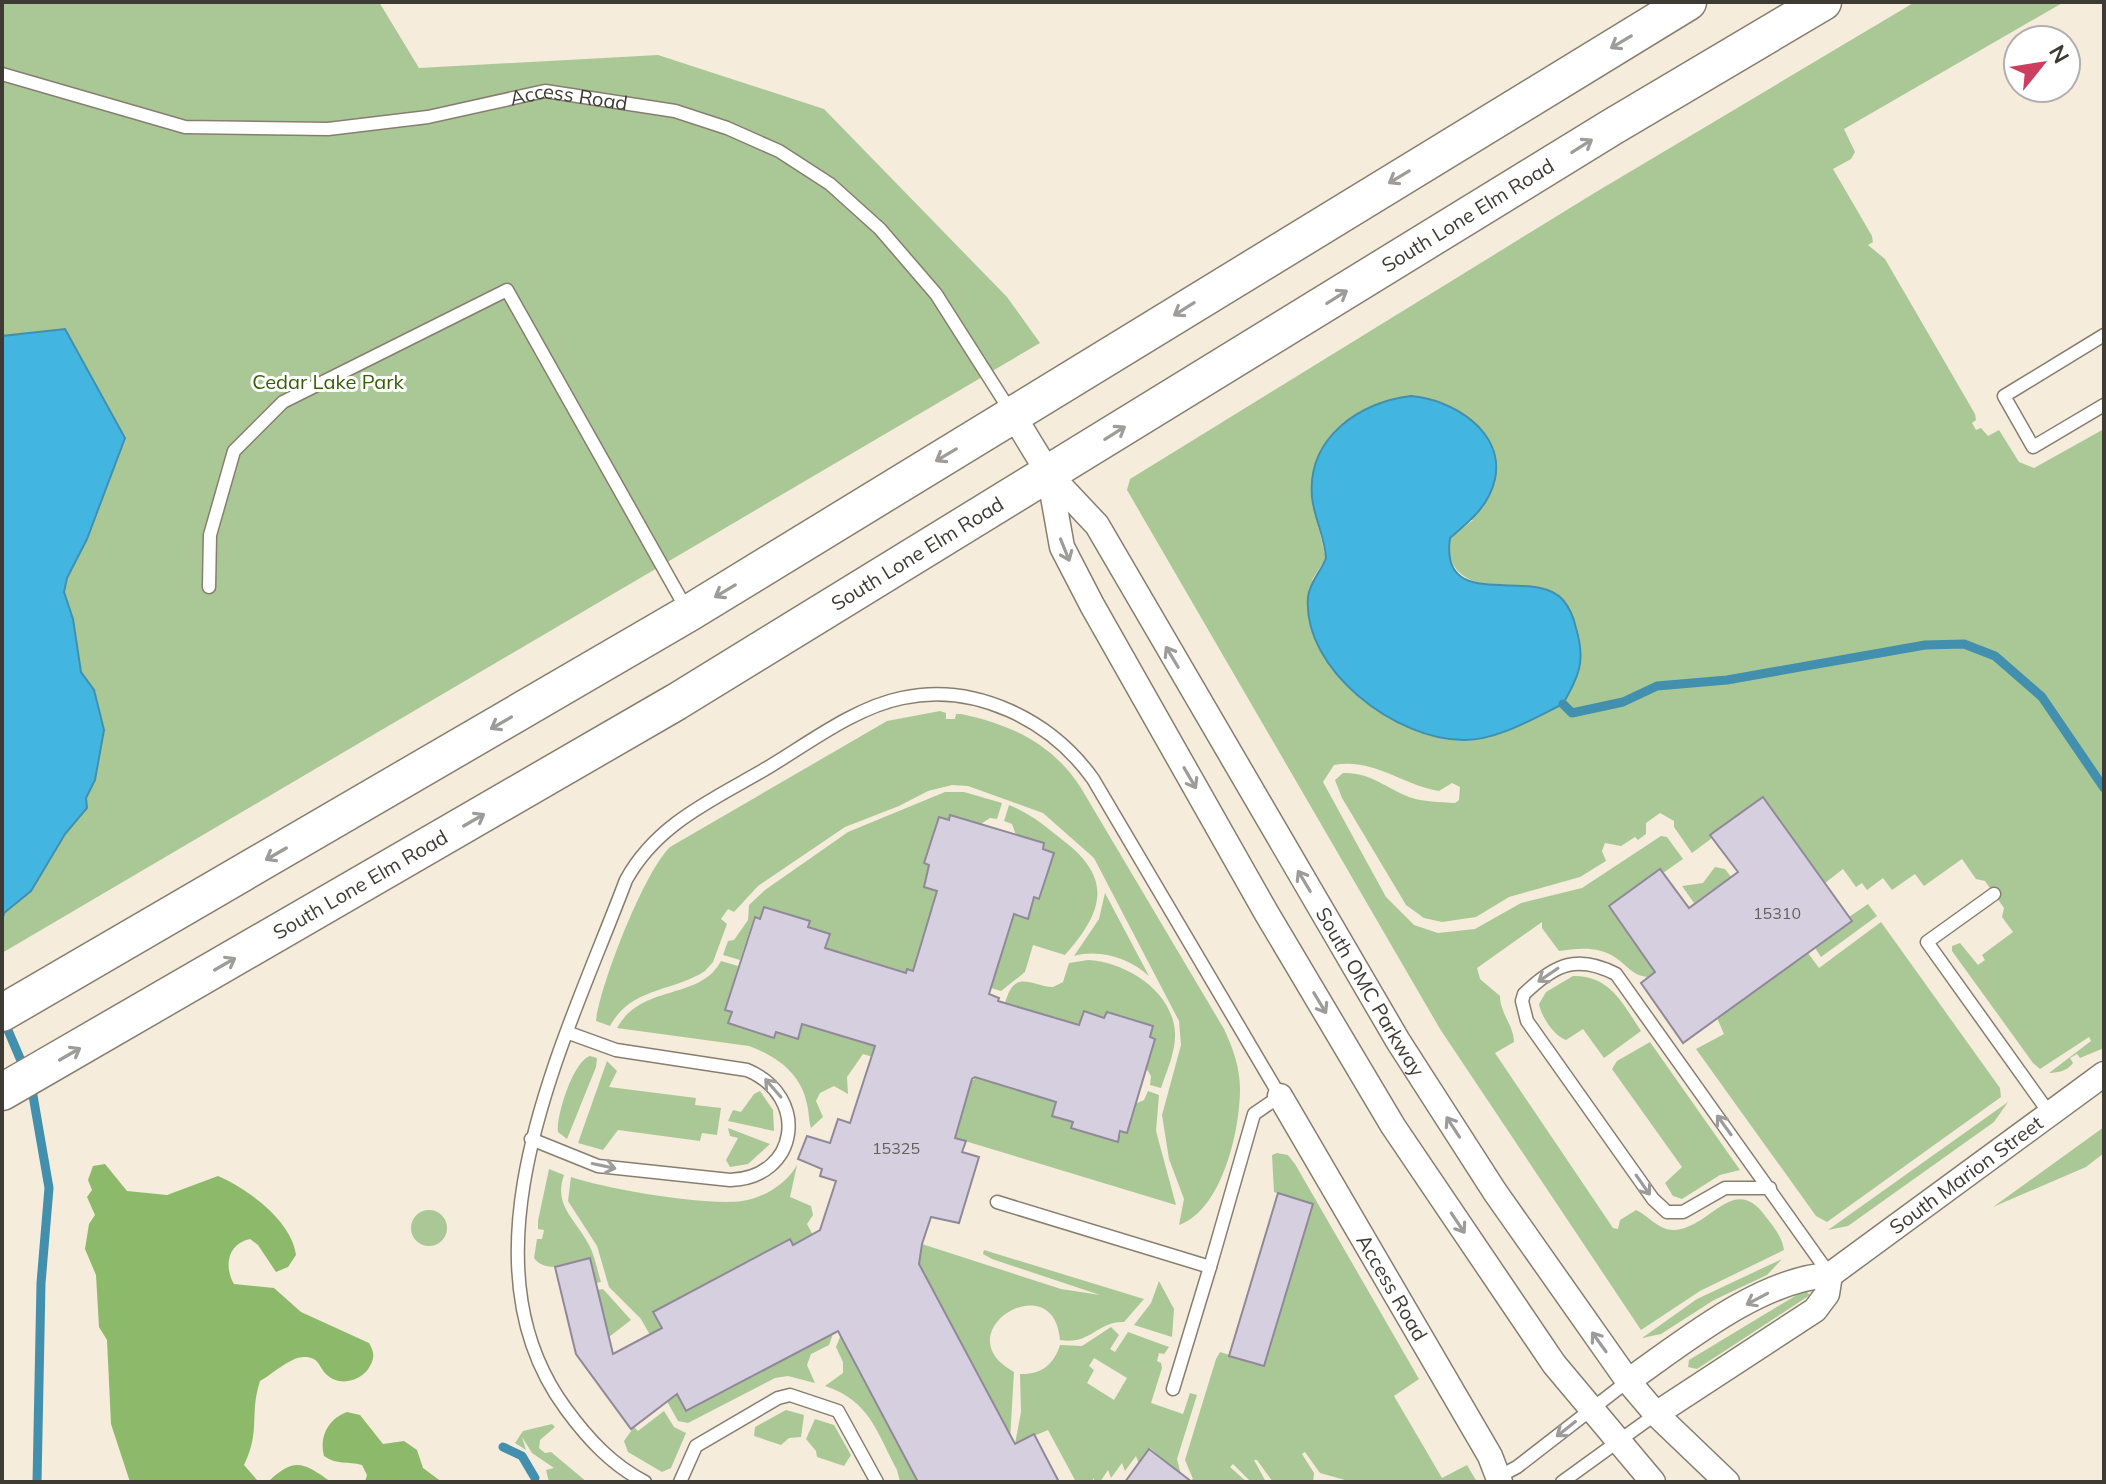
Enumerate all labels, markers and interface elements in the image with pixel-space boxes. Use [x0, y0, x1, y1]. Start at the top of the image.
north arrow [2002, 24, 2082, 104]
one-way arrow [1610, 34, 1633, 50]
text: N [2043, 40, 2076, 68]
street label: Access Road [507, 78, 629, 116]
one-way arrow [1570, 137, 1593, 153]
street label: South Lone Elm Road [1377, 153, 1558, 278]
one-way arrow [1388, 169, 1411, 185]
one-way arrow [1325, 288, 1347, 305]
one-way arrow [1173, 301, 1196, 317]
park label: Cedar Lake Park [252, 369, 404, 394]
one-way arrow [1103, 425, 1126, 441]
one-way arrow [935, 448, 958, 464]
street label: South Lone Elm Road [826, 491, 1008, 616]
one-way arrow [1059, 537, 1073, 562]
one-way arrow [714, 583, 737, 599]
one-way arrow [1163, 646, 1179, 669]
one-way arrow [489, 716, 513, 731]
one-way arrow [1182, 766, 1198, 789]
one-way arrow [462, 812, 485, 828]
street label: South Lone Elm Road [268, 824, 452, 945]
one-way arrow [265, 846, 288, 862]
one-way arrow [1296, 870, 1312, 893]
street label: South OMC Parkway [1311, 902, 1431, 1081]
house number: 15310 [1753, 903, 1801, 923]
one-way arrow [213, 956, 236, 972]
one-way arrow [1537, 968, 1560, 984]
one-way arrow [1312, 991, 1328, 1014]
one-way arrow [58, 1046, 81, 1062]
one-way arrow [765, 1079, 783, 1099]
street label: South Marion Street [1884, 1110, 2048, 1239]
one-way arrow [1716, 1114, 1732, 1136]
one-way arrow [1445, 1117, 1462, 1139]
house number: 15325 [872, 1138, 920, 1158]
one-way arrow [591, 1159, 616, 1174]
one-way arrow [1635, 1174, 1651, 1196]
one-way arrow [1450, 1212, 1466, 1234]
street label: Access Road [1352, 1230, 1433, 1345]
one-way arrow [1746, 1291, 1770, 1307]
one-way arrow [1591, 1332, 1607, 1354]
one-way arrow [1556, 1420, 1577, 1438]

